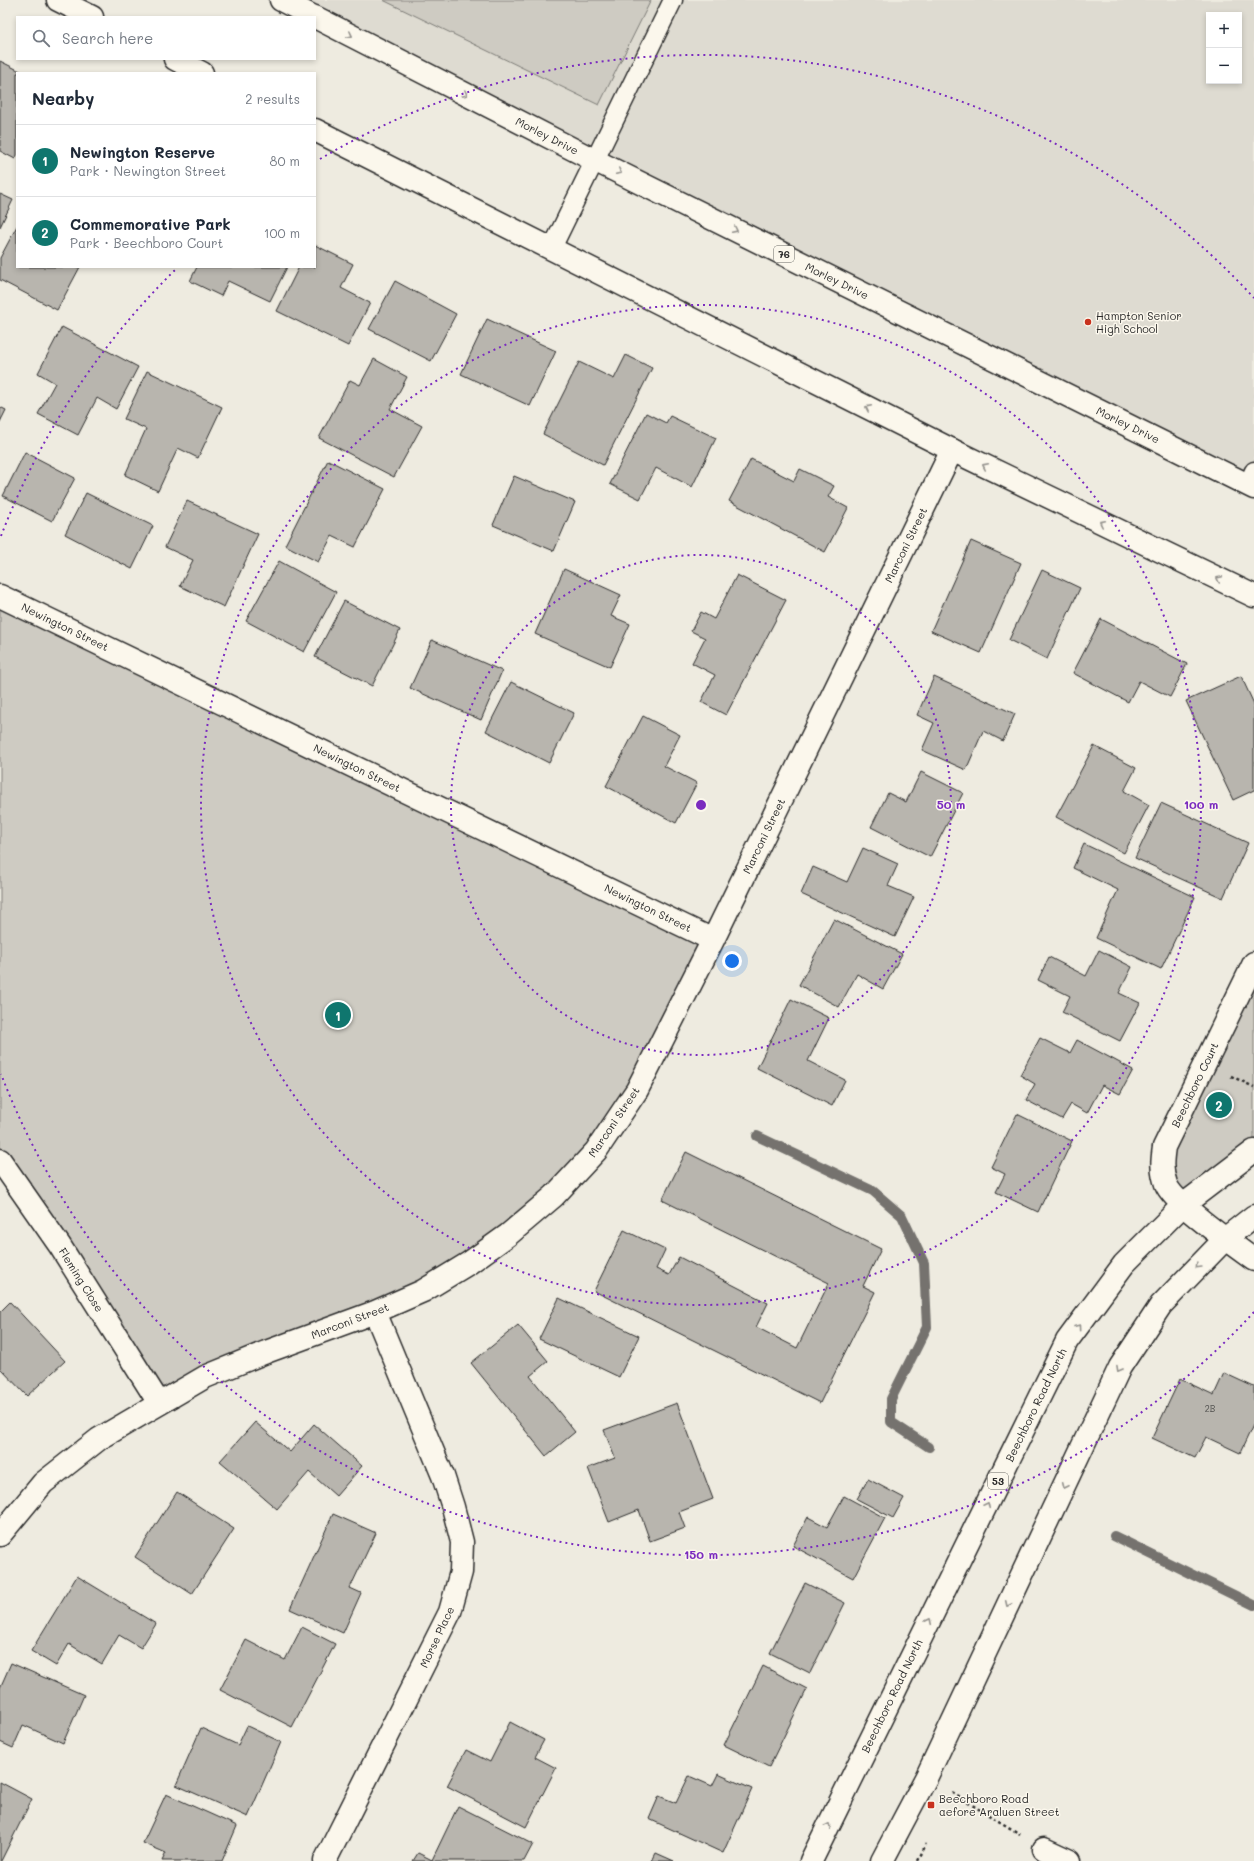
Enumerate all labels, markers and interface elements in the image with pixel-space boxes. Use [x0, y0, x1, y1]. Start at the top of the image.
map controls [1206, 12, 1242, 84]
button: + [1206, 12, 1242, 48]
search box [16, 16, 316, 60]
icon: search [30, 27, 52, 49]
text: Search here [62, 28, 153, 48]
one-way arrow [345, 30, 353, 38]
button: − [1206, 48, 1242, 84]
text: Nearby [32, 87, 94, 109]
one-way arrow [461, 89, 469, 97]
text: 2 results [245, 90, 300, 107]
street label: Morley Drive [513, 113, 581, 158]
text: Newington Reserve [70, 142, 215, 162]
text: 1 [42, 152, 48, 169]
text: 80 m [270, 152, 300, 169]
text: Park · Newington Street [70, 162, 226, 179]
one-way arrow [614, 167, 622, 175]
text: Commemorative Park [70, 214, 231, 234]
text: 2 [41, 224, 49, 241]
text: 100 m [264, 224, 300, 241]
one-way arrow [731, 225, 738, 233]
text: Park · Beechboro Court [70, 234, 223, 251]
road number: 76 [774, 246, 794, 262]
street label: Morley Drive [803, 259, 872, 302]
place label: Hampton Senior High School [1096, 308, 1182, 336]
marker: Hampton Senior High School [1083, 317, 1093, 327]
street label: Morley Drive [1094, 403, 1163, 446]
one-way arrow [865, 405, 873, 413]
one-way arrow [982, 463, 989, 471]
street label: Marconi Street [881, 504, 930, 585]
one-way arrow [1099, 520, 1106, 528]
one-way arrow [1216, 576, 1223, 584]
street label: Newington Street [19, 599, 111, 654]
street label: Newington Street [311, 740, 403, 795]
street label: Marconi Street [739, 795, 788, 876]
text: 50 m [937, 796, 965, 812]
text: 100 m [1184, 796, 1218, 812]
centre of rings [694, 798, 708, 812]
street label: Newington Street [602, 880, 694, 935]
your location [722, 951, 742, 971]
pin: 1 [325, 1000, 351, 1030]
street label: Beechboro Court [1167, 1040, 1222, 1130]
street label: Marconi Street [584, 1083, 643, 1160]
pin: 2 [1206, 1090, 1232, 1120]
street label: Fleming Close [56, 1245, 107, 1315]
one-way arrow [1196, 1261, 1203, 1269]
street label: Marconi Street [309, 1299, 391, 1342]
one-way arrow [1073, 1324, 1080, 1331]
street label: Beechboro Road North [1002, 1346, 1070, 1464]
one-way arrow [1117, 1365, 1124, 1372]
house number: 2B [1205, 1403, 1216, 1414]
road number: 53 [988, 1473, 1008, 1489]
one-way arrow [1061, 1482, 1069, 1489]
one-way arrow [982, 1502, 989, 1509]
text: 150 m [684, 1546, 718, 1562]
one-way arrow [1005, 1599, 1013, 1607]
street label: Morse Place [416, 1603, 457, 1670]
one-way arrow [924, 1618, 932, 1626]
street label: Beechboro Road North [858, 1637, 926, 1755]
place label: Beechboro Road aefore Araluen Street [939, 1791, 1060, 1819]
marker: Beechboro Road aefore Araluen Street [926, 1800, 936, 1810]
one-way arrow [824, 1823, 831, 1830]

